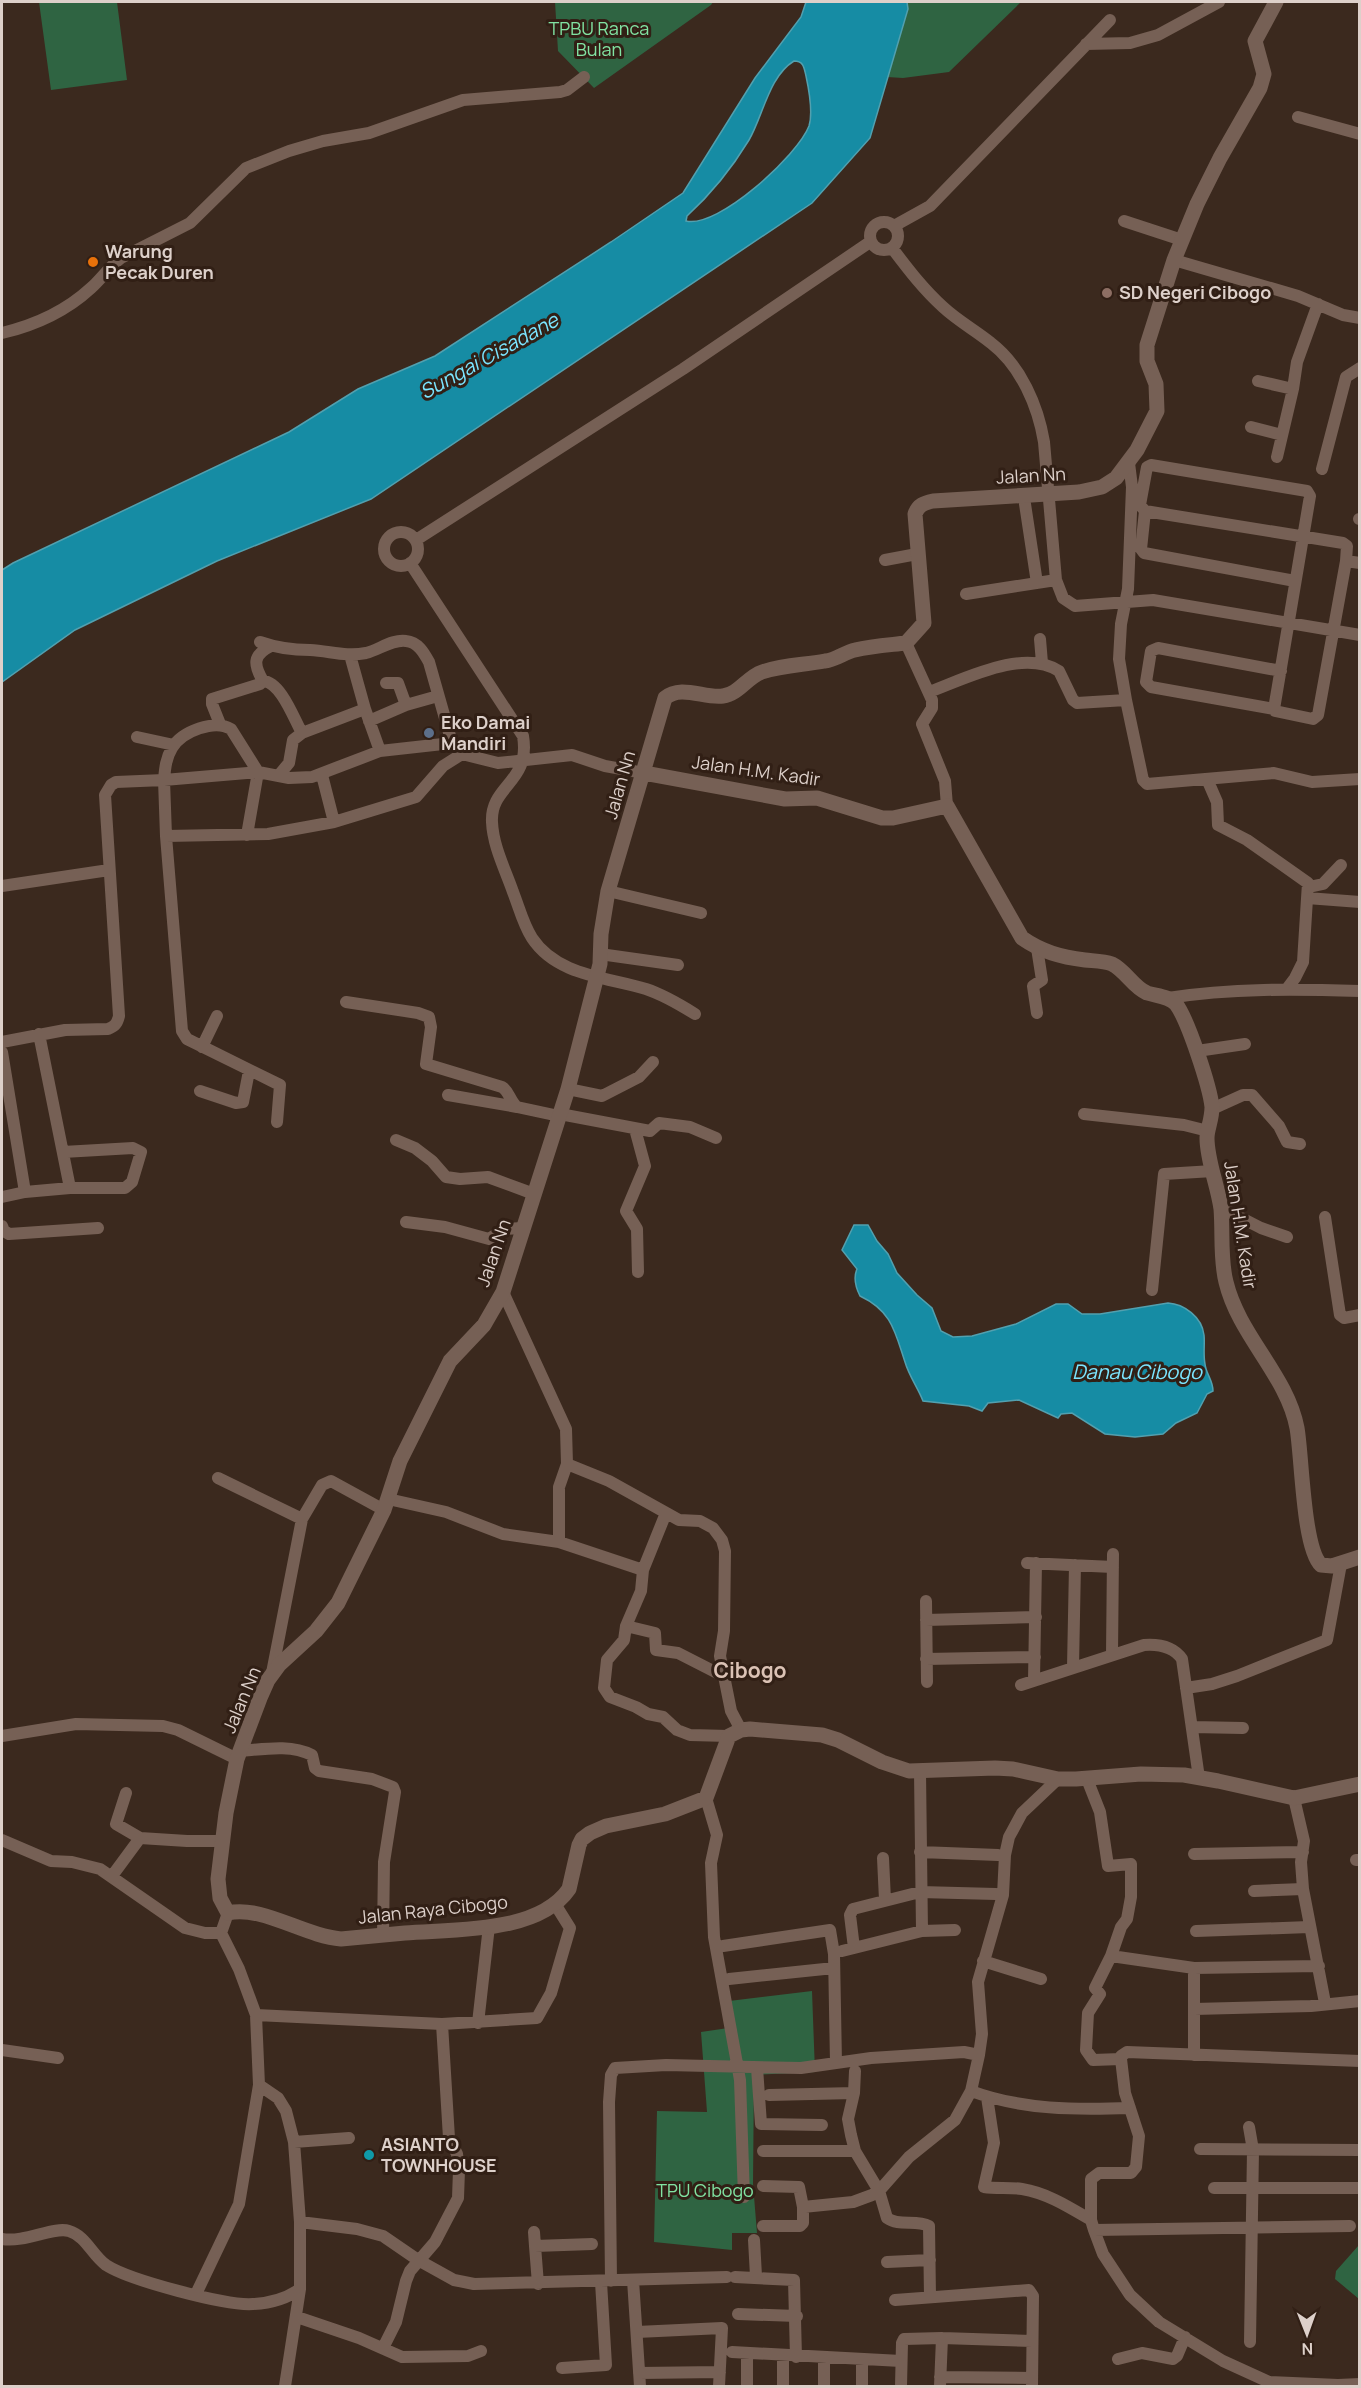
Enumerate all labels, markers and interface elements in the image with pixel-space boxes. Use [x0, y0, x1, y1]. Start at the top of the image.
park label: TPBU Ranca Bulan [549, 16, 649, 61]
place label: Warung Pecak Duren [105, 239, 214, 284]
marker: Warung Pecak Duren [86, 255, 100, 269]
place label: SD Negeri Cibogo [1119, 280, 1271, 304]
marker: SD Negeri Cibogo [1100, 286, 1114, 300]
water label: Sungai Cisadane [415, 306, 564, 405]
street label: Jalan Nn [995, 461, 1066, 489]
place label: Eko Damai Mandiri [441, 710, 530, 755]
marker: Eko Damai Mandiri [422, 726, 436, 740]
street label: Jalan Nn [598, 748, 640, 822]
street label: Jalan H.M. Kadir [691, 749, 822, 791]
street label: Jalan H.M. Kadir [1219, 1159, 1263, 1291]
street label: Jalan Nn [470, 1216, 516, 1290]
water label: Danau Cibogo [1072, 1358, 1203, 1385]
district label: Cibogo [713, 1656, 787, 1684]
street label: Jalan Nn [216, 1663, 266, 1736]
street label: Jalan Raya Cibogo [357, 1889, 509, 1929]
place label: ASIANTO TOWNHOUSE [381, 2132, 497, 2177]
marker: ASIANTO TOWNHOUSE [362, 2148, 376, 2162]
park label: TPU Cibogo [656, 2178, 754, 2202]
north arrow [1277, 2304, 1337, 2364]
text: N [1301, 2338, 1313, 2360]

